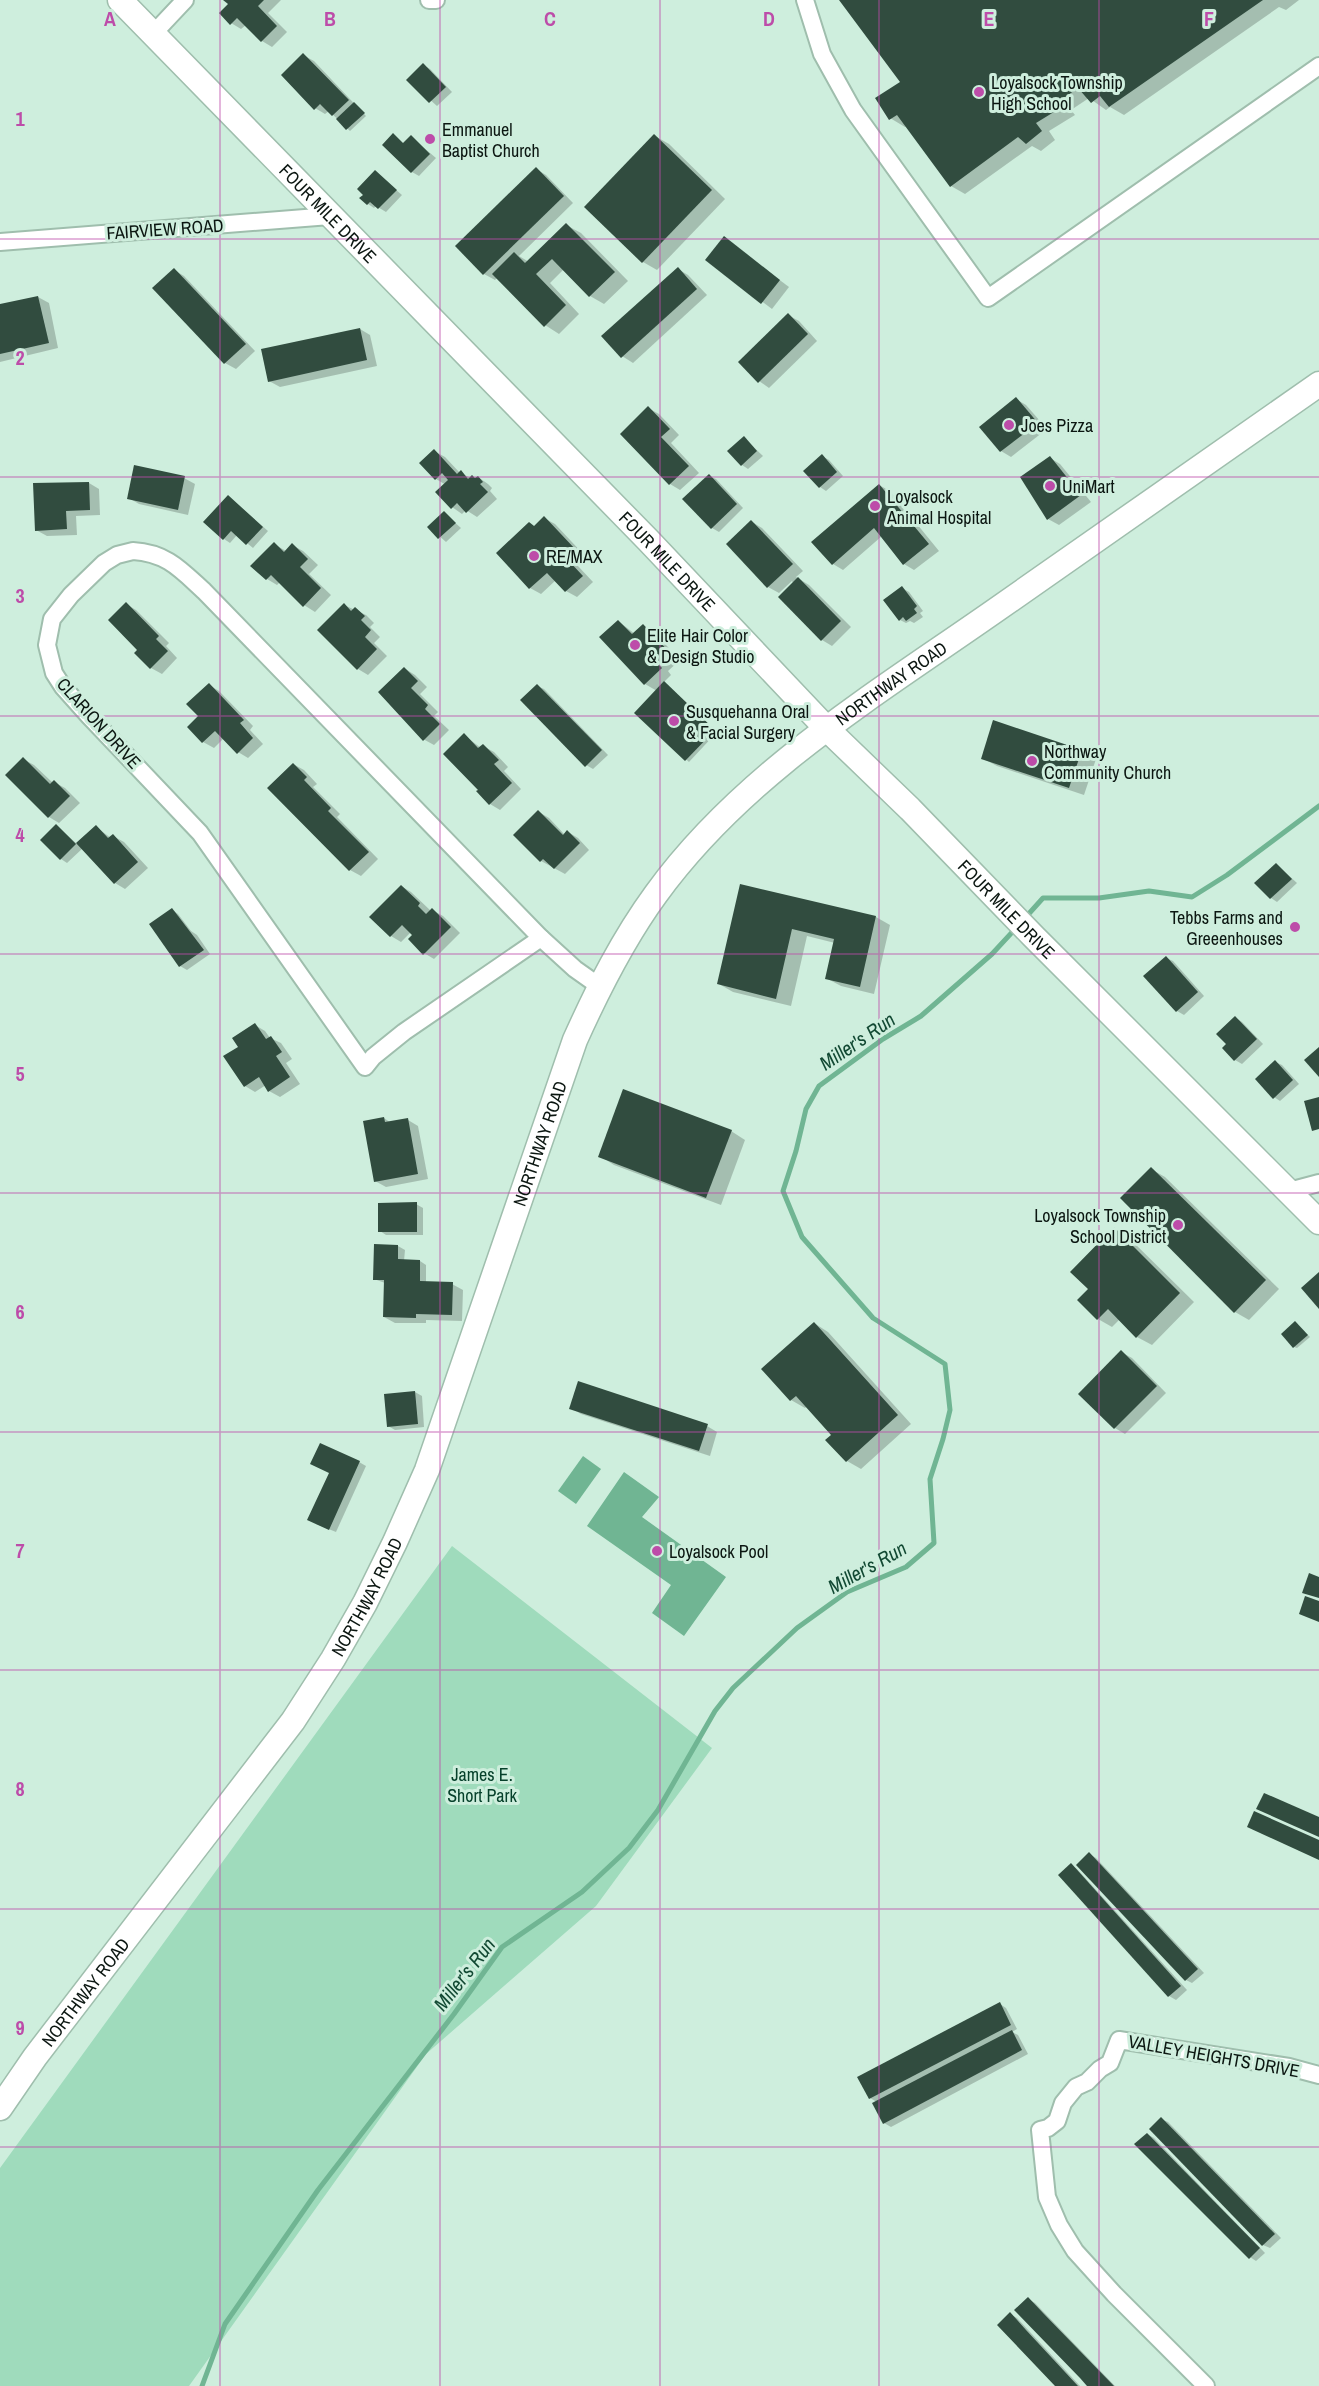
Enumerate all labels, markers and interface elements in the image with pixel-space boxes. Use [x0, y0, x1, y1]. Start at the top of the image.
text: A [104, 5, 116, 32]
text: B [324, 5, 336, 32]
text: C [544, 5, 556, 32]
text: D [763, 5, 775, 32]
text: E [984, 5, 995, 32]
text: F [1204, 5, 1214, 32]
place label: Loyalsock Township High School [991, 70, 1123, 116]
marker: Loyalsock Township High School [972, 85, 986, 99]
text: 1 [15, 105, 25, 132]
place label: Emmanuel Baptist Church [442, 117, 540, 163]
marker: Emmanuel Baptist Church [423, 132, 437, 146]
street label: FOUR MILE DRIVE [274, 158, 383, 268]
street label: FAIRVIEW ROAD [106, 212, 224, 246]
text: 2 [15, 344, 25, 371]
place label: Joes Pizza [1021, 413, 1093, 438]
marker: Joes Pizza [1002, 418, 1016, 432]
place label: UniMart [1062, 474, 1115, 499]
marker: UniMart [1043, 479, 1057, 493]
place label: Loyalsock Animal Hospital [886, 484, 991, 530]
marker: Loyalsock Animal Hospital [868, 499, 882, 513]
street label: FOUR MILE DRIVE [614, 505, 721, 617]
place label: RE/MAX [546, 544, 603, 569]
marker: RE/MAX [527, 549, 541, 563]
text: 3 [15, 582, 25, 609]
place label: Elite Hair Color & Design Studio [647, 623, 755, 669]
street label: NORTHWAY ROAD [830, 635, 952, 731]
marker: Elite Hair Color & Design Studio [628, 638, 642, 652]
street label: CLARION DRIVE [51, 672, 147, 774]
place label: Susquehanna Oral & Facial Surgery [686, 699, 809, 745]
marker: Susquehanna Oral & Facial Surgery [667, 714, 681, 728]
place label: Northway Community Church [1044, 739, 1171, 785]
marker: Northway Community Church [1025, 754, 1039, 768]
text: 4 [15, 821, 25, 848]
street label: FOUR MILE DRIVE [953, 854, 1061, 964]
place label: Tebbs Farms and Greeenhouses [1170, 905, 1283, 951]
marker: Tebbs Farms and Greeenhouses [1288, 920, 1302, 934]
water label: Miller's Run [814, 1006, 900, 1076]
text: 5 [15, 1060, 25, 1087]
street label: NORTHWAY ROAD [506, 1077, 573, 1209]
place label: Loyalsock Township School District [1034, 1203, 1166, 1249]
marker: Loyalsock Township School District [1171, 1218, 1185, 1232]
text: 6 [15, 1298, 25, 1325]
street label: NORTHWAY ROAD [325, 1533, 408, 1661]
water label: Miller's Run [823, 1534, 911, 1600]
text: 7 [15, 1537, 25, 1564]
place label: Loyalsock Pool [669, 1539, 768, 1564]
marker: Loyalsock Pool [650, 1544, 664, 1558]
park label: James E. Short Park [447, 1762, 517, 1808]
text: 8 [15, 1775, 25, 1802]
street label: NORTHWAY ROAD [35, 1932, 135, 2051]
water label: Miller's Run [427, 1932, 501, 2016]
text: 9 [15, 2014, 25, 2041]
street label: VALLEY HEIGHTS DRIVE [1126, 2029, 1302, 2083]

